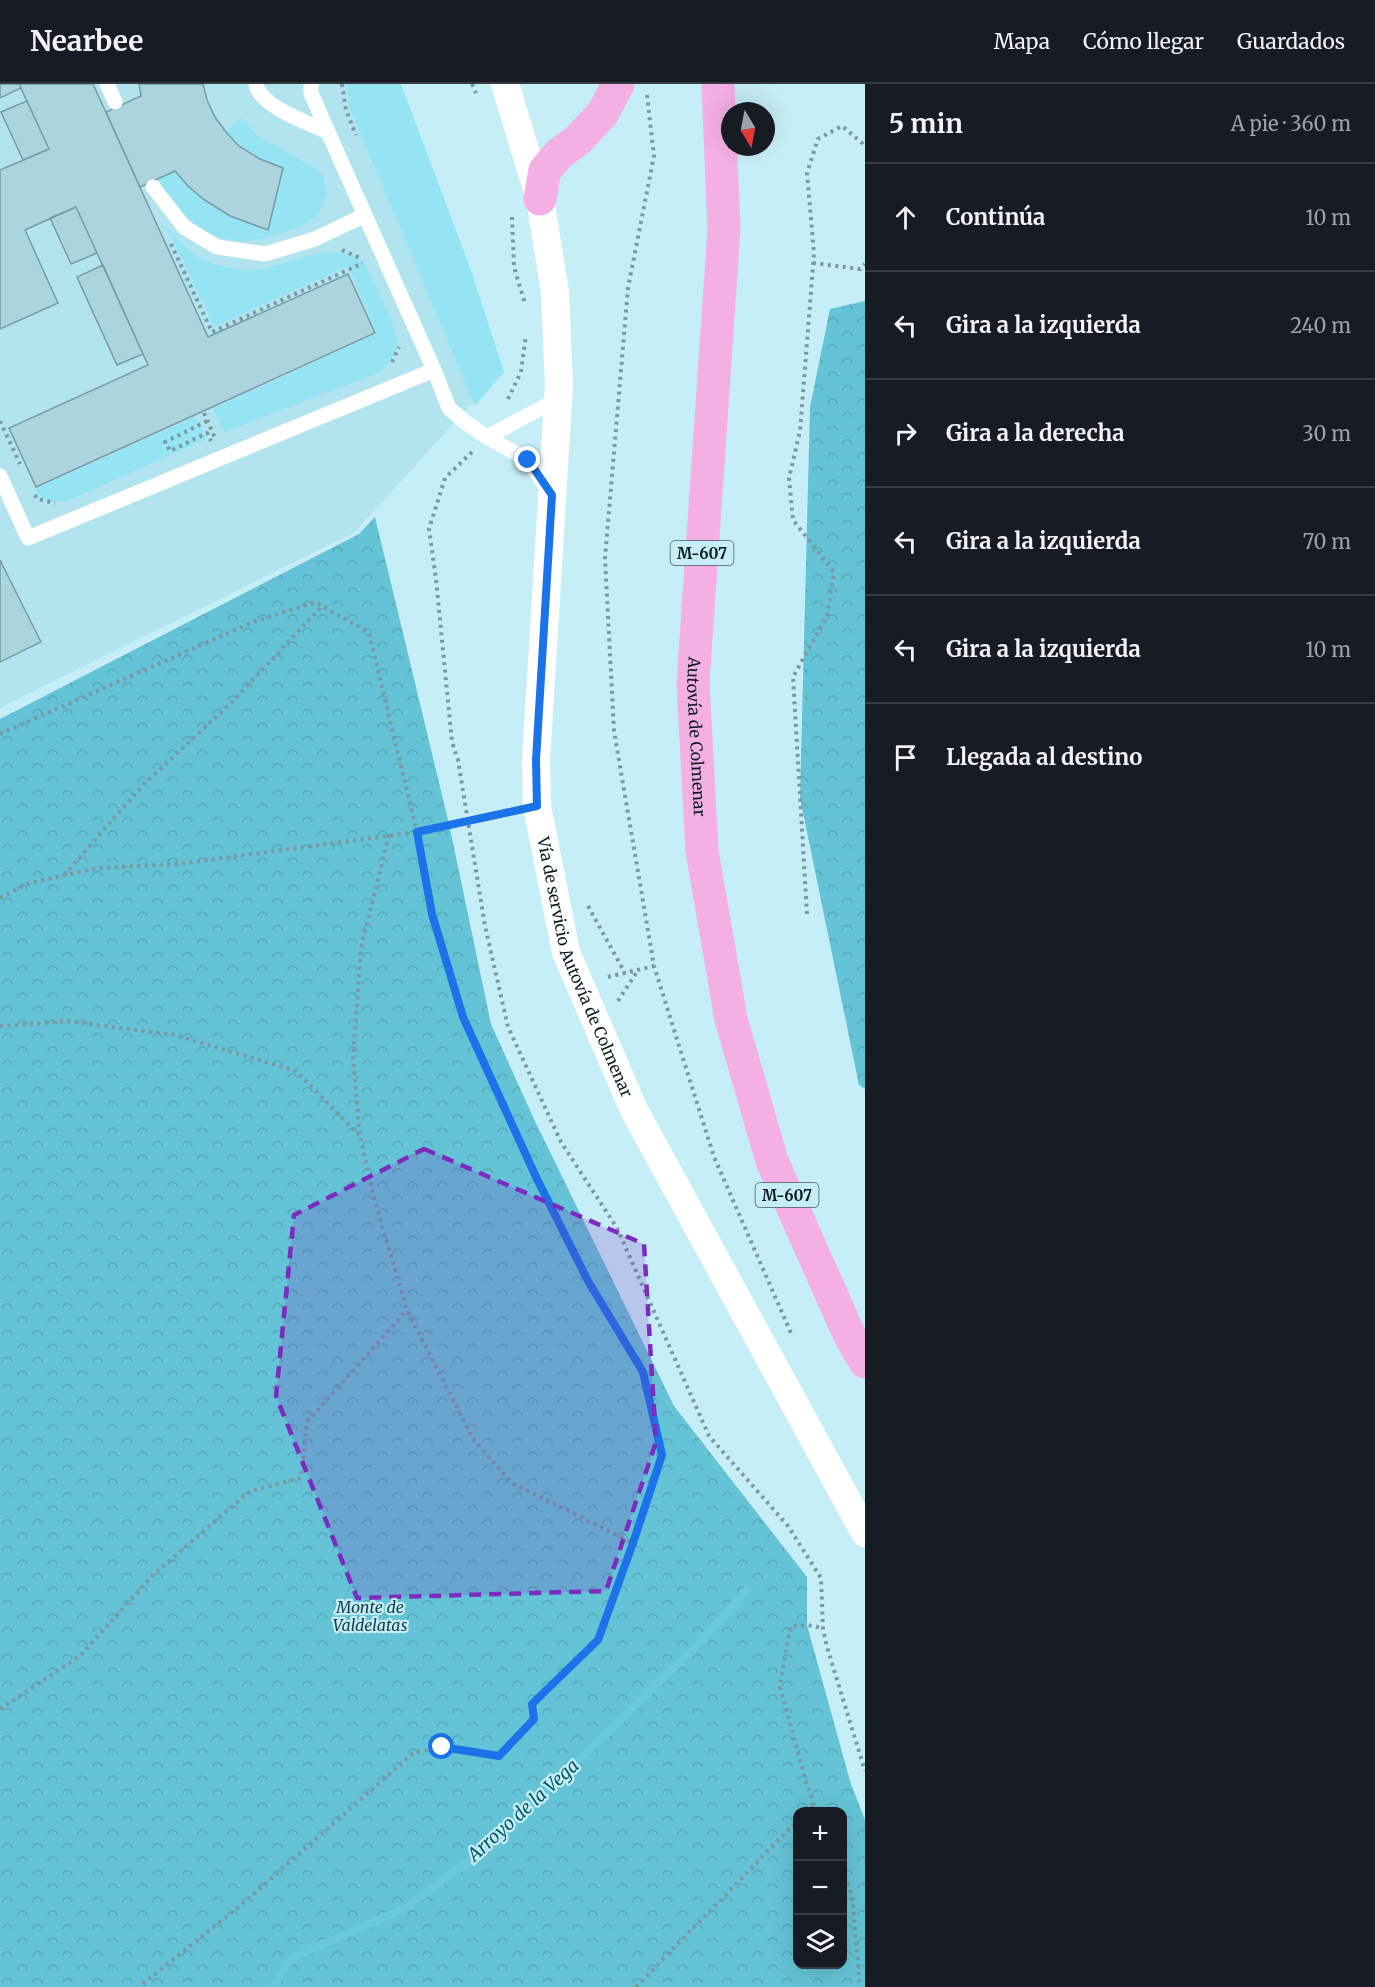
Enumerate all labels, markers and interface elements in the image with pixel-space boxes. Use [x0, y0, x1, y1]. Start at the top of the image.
text: Nearbee [30, 23, 143, 59]
text: Mapa [994, 28, 1050, 55]
text: Cómo llegar [1083, 28, 1204, 55]
text: Guardados [1237, 28, 1345, 55]
north arrow [721, 102, 775, 156]
text: 5 min [889, 107, 963, 140]
text: A pie · 360 m [1231, 111, 1351, 136]
icon: ahead [889, 201, 922, 234]
text: Continúa [946, 203, 1045, 231]
text: 10 m [1305, 205, 1351, 230]
icon: left [889, 309, 922, 342]
text: Gira a la izquierda [946, 311, 1141, 339]
text: 240 m [1290, 313, 1351, 338]
icon: right [889, 417, 922, 450]
text: Gira a la derecha [946, 419, 1124, 447]
text: 30 m [1302, 421, 1351, 446]
route end [514, 446, 540, 472]
icon: left [889, 525, 922, 558]
text: Gira a la izquierda [946, 527, 1141, 555]
text: 70 m [1303, 529, 1351, 554]
road number: M-607 [670, 541, 734, 565]
icon: left [889, 633, 922, 666]
text: Gira a la izquierda [946, 635, 1141, 663]
text: 10 m [1305, 637, 1351, 662]
street label: Autovía de Colmenar [683, 655, 710, 817]
icon: arrive [889, 741, 922, 774]
text: Llegada al destino [946, 743, 1142, 771]
street label: Vía de servicio Autovía de Colmenar [533, 834, 637, 1100]
road number: M-607 [756, 1183, 818, 1207]
park label: Monte de Valdelatas [333, 1597, 408, 1635]
route start [428, 1733, 454, 1759]
water label: Arroyo de la Vega [461, 1754, 583, 1867]
map controls [793, 1807, 847, 1969]
button: + [793, 1807, 847, 1861]
button: − [793, 1861, 847, 1915]
button: layers [793, 1915, 847, 1969]

